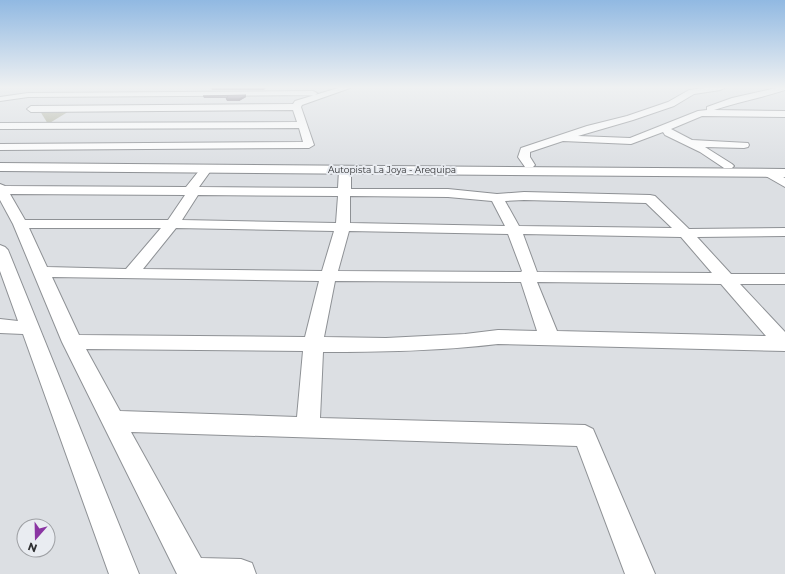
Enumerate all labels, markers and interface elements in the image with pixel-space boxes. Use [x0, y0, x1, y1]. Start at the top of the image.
street label: Autopista La Joya - Arequipa [328, 164, 456, 175]
north arrow [16, 518, 56, 558]
text: N [26, 539, 39, 555]

